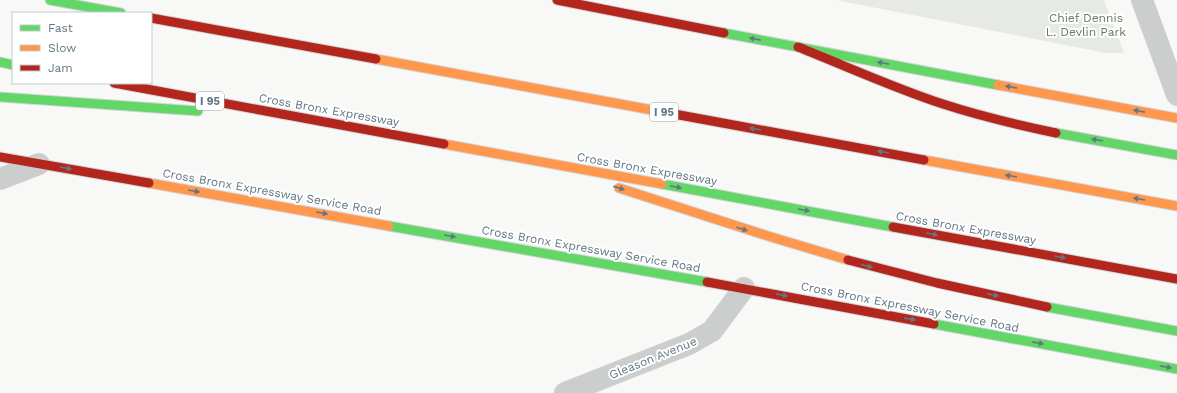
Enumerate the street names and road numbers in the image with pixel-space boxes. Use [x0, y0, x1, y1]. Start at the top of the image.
street label: Cross Bronx Expressway [258, 91, 401, 129]
road number: I 95 [196, 92, 224, 110]
road number: I 95 [650, 103, 678, 121]
street label: Cross Bronx Expressway [576, 150, 719, 188]
street label: Cross Bronx Expressway Service Road [161, 166, 383, 218]
street label: Cross Bronx Expressway [895, 209, 1038, 247]
street label: Cross Bronx Expressway Service Road [480, 223, 702, 275]
street label: Cross Bronx Expressway Service Road [800, 279, 1020, 335]
street label: Gleason Avenue [607, 334, 699, 382]

